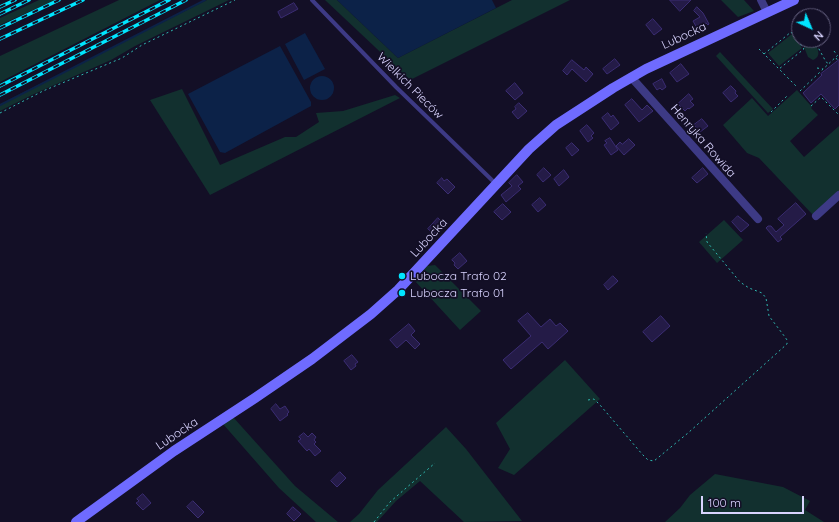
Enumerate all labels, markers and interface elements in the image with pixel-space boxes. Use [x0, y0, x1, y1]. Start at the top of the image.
north arrow [791, 8, 831, 48]
street label: Lubocka [659, 19, 709, 53]
text: N [811, 28, 826, 44]
street label: Wielkich Pieców [374, 50, 446, 122]
street label: Henryka Rowida [667, 102, 739, 180]
street label: Lubocka [408, 216, 450, 260]
place label: Lubocza Trafo 02 [410, 269, 507, 283]
marker: Lubocza Trafo 02 [397, 271, 407, 281]
place label: Lubocza Trafo 01 [410, 286, 504, 300]
marker: Lubocza Trafo 01 [397, 288, 407, 298]
street label: Lubocka [153, 415, 201, 453]
scale bar [703, 488, 806, 514]
text: 100 m [708, 495, 741, 510]

